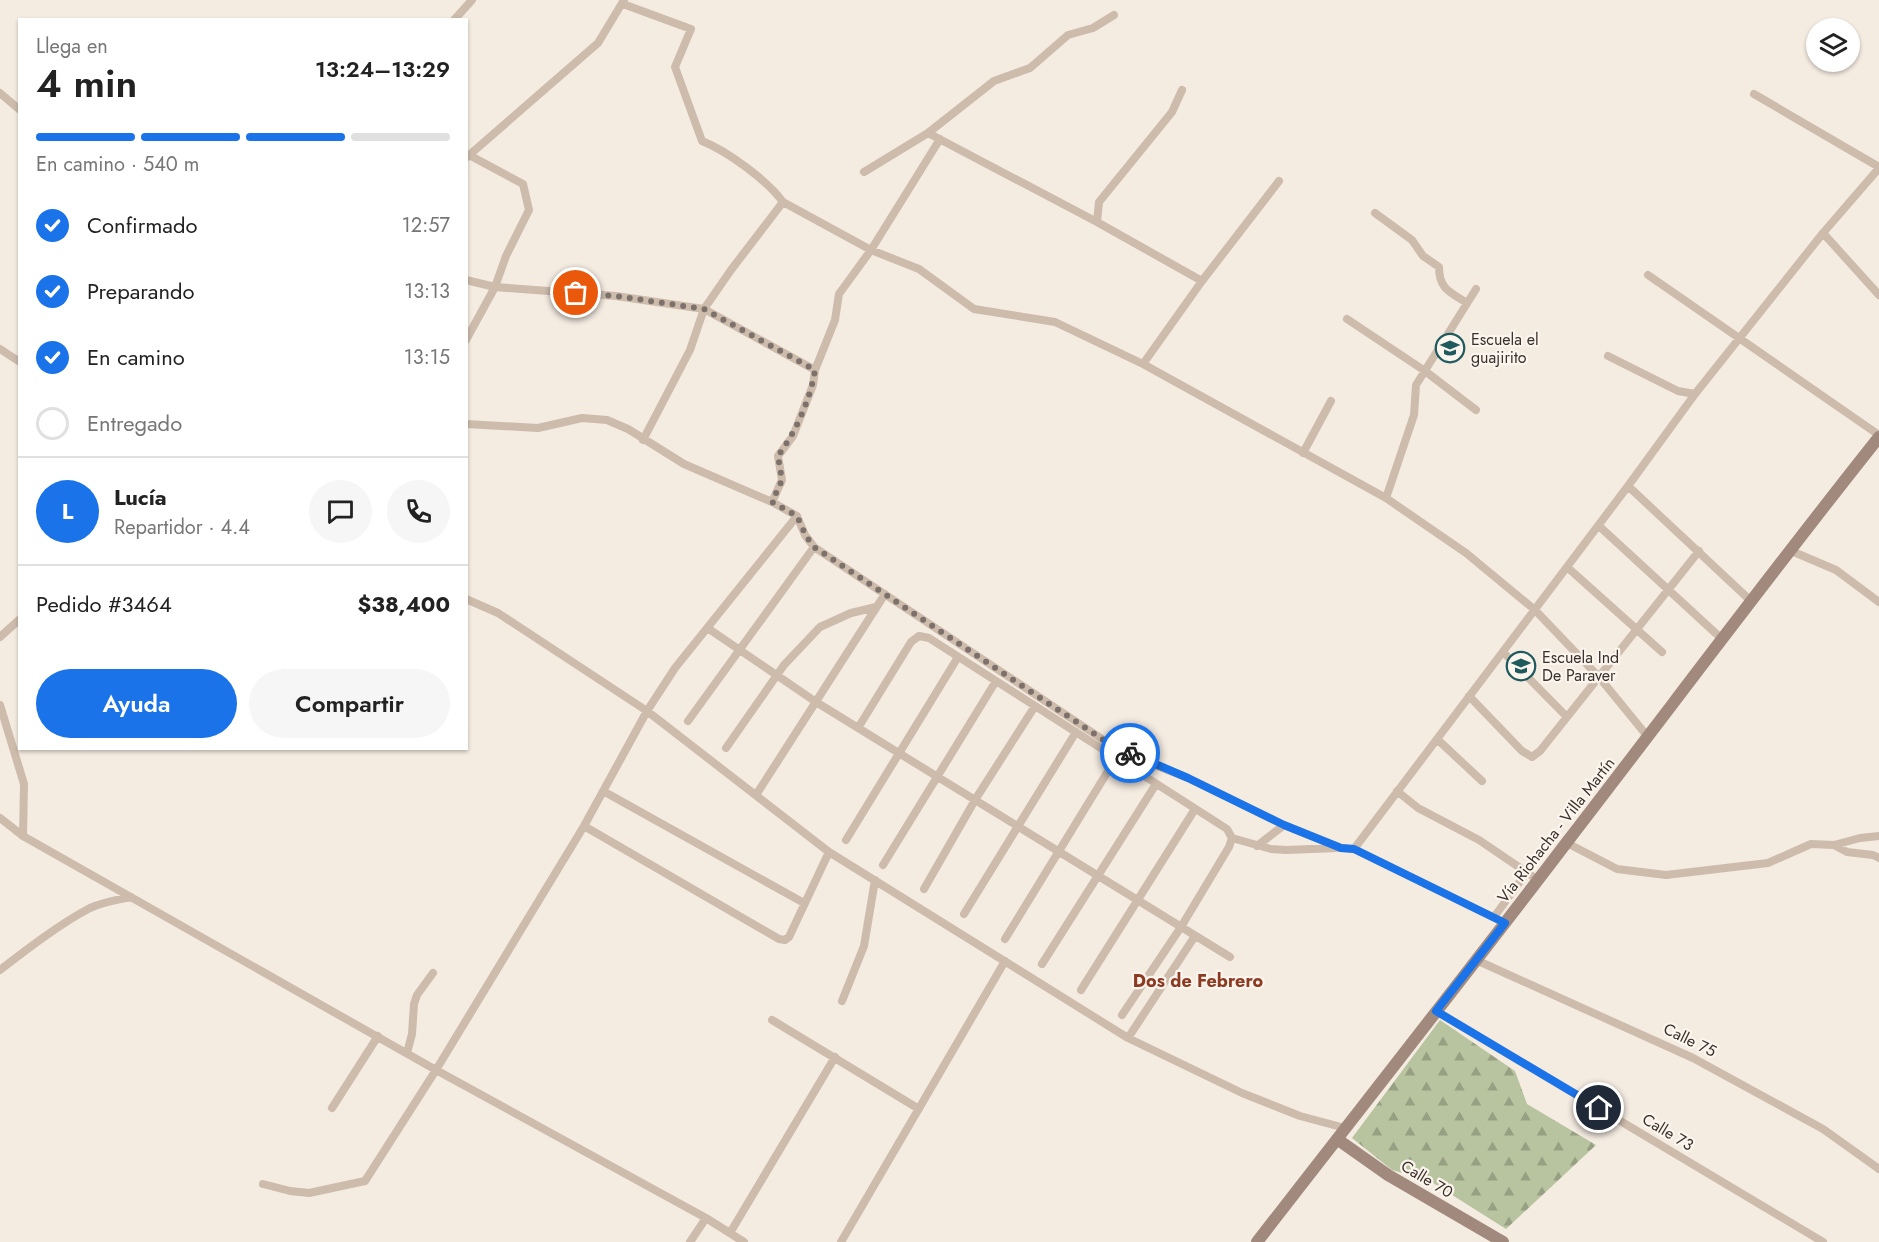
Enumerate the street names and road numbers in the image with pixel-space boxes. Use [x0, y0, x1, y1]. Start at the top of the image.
street label: Vía Riohacha - Villa Martín [1492, 752, 1620, 908]
street label: Calle 75 [1660, 1017, 1720, 1063]
street label: Calle 73 [1638, 1108, 1698, 1156]
street label: Calle 70 [1397, 1154, 1457, 1204]

